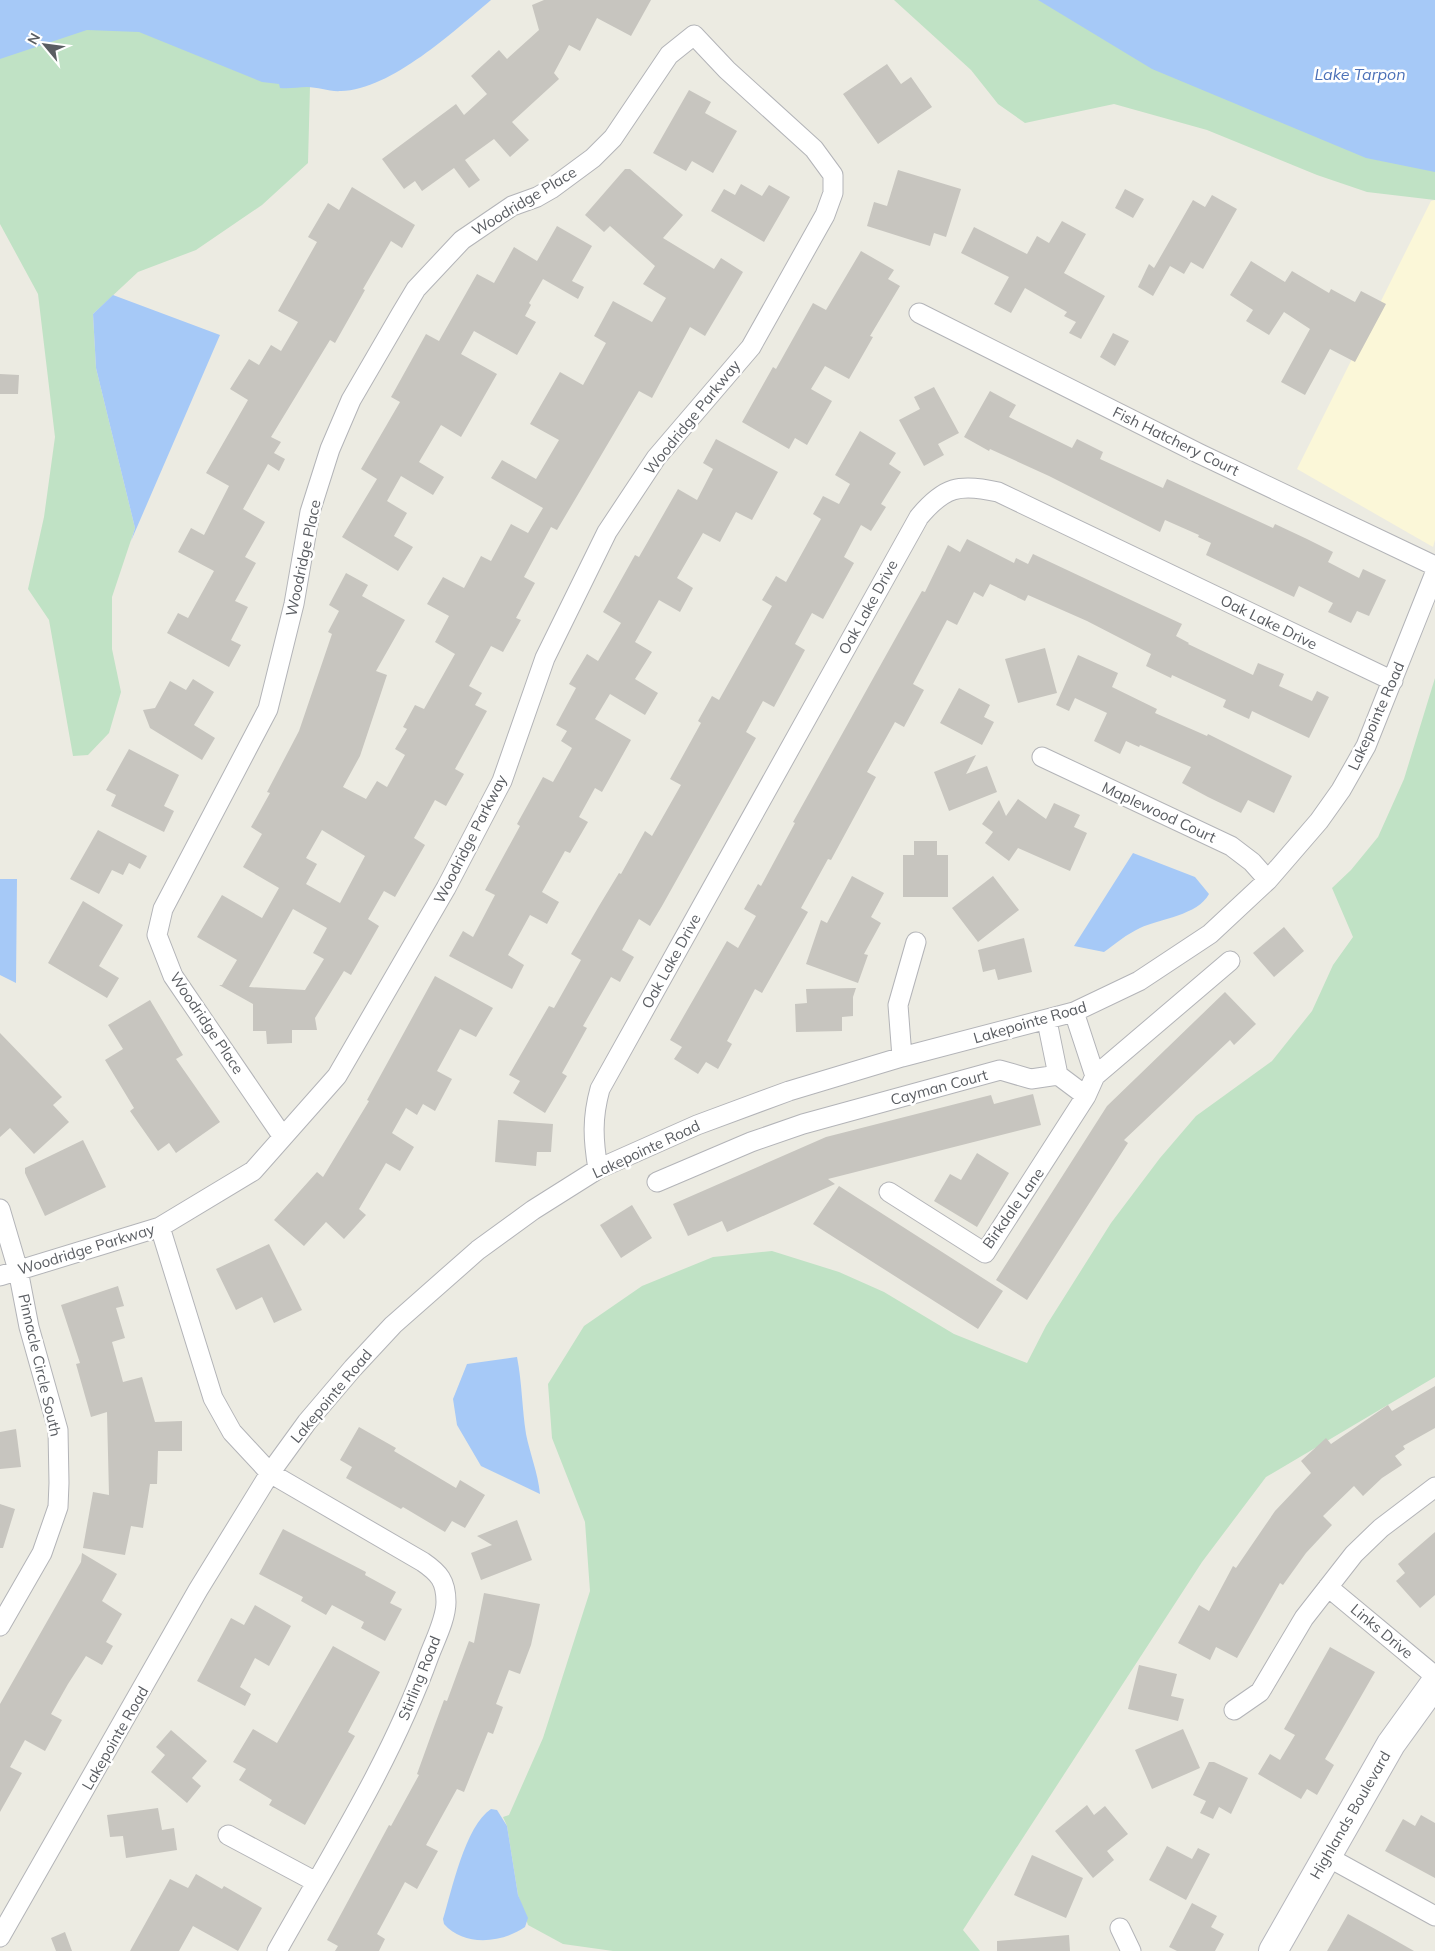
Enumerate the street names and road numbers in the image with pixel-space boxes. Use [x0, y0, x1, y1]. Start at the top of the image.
street label: Woodridge Place [468, 162, 580, 240]
street label: Woodridge Parkway [640, 356, 744, 478]
street label: Fish Hatchery Court [1110, 402, 1242, 480]
street label: Woodridge Place [281, 498, 325, 618]
street label: Oak Lake Drive [834, 556, 902, 658]
street label: Oak Lake Drive [1218, 590, 1320, 654]
street label: Lakepointe Road [1344, 659, 1408, 773]
street label: Woodridge Parkway [429, 771, 511, 907]
street label: Maplewood Court [1099, 777, 1219, 847]
street label: Oak Lake Drive [637, 910, 705, 1012]
street label: Woodridge Place [166, 968, 248, 1078]
street label: Lakepointe Road [971, 997, 1089, 1047]
street label: Cayman Court [888, 1065, 990, 1109]
street label: Lakepointe Road [589, 1116, 703, 1182]
street label: Birkdale Lane [978, 1164, 1048, 1252]
street label: Woodridge Parkway [15, 1219, 157, 1279]
street label: Pinnacle Circle South [14, 1292, 66, 1438]
street label: Lakepointe Road [286, 1345, 376, 1447]
street label: Links Drive [1347, 1599, 1417, 1663]
street label: Stirling Road [393, 1633, 445, 1723]
street label: Lakepointe Road [78, 1683, 152, 1793]
street label: Highlands Boulevard [1306, 1748, 1394, 1882]

